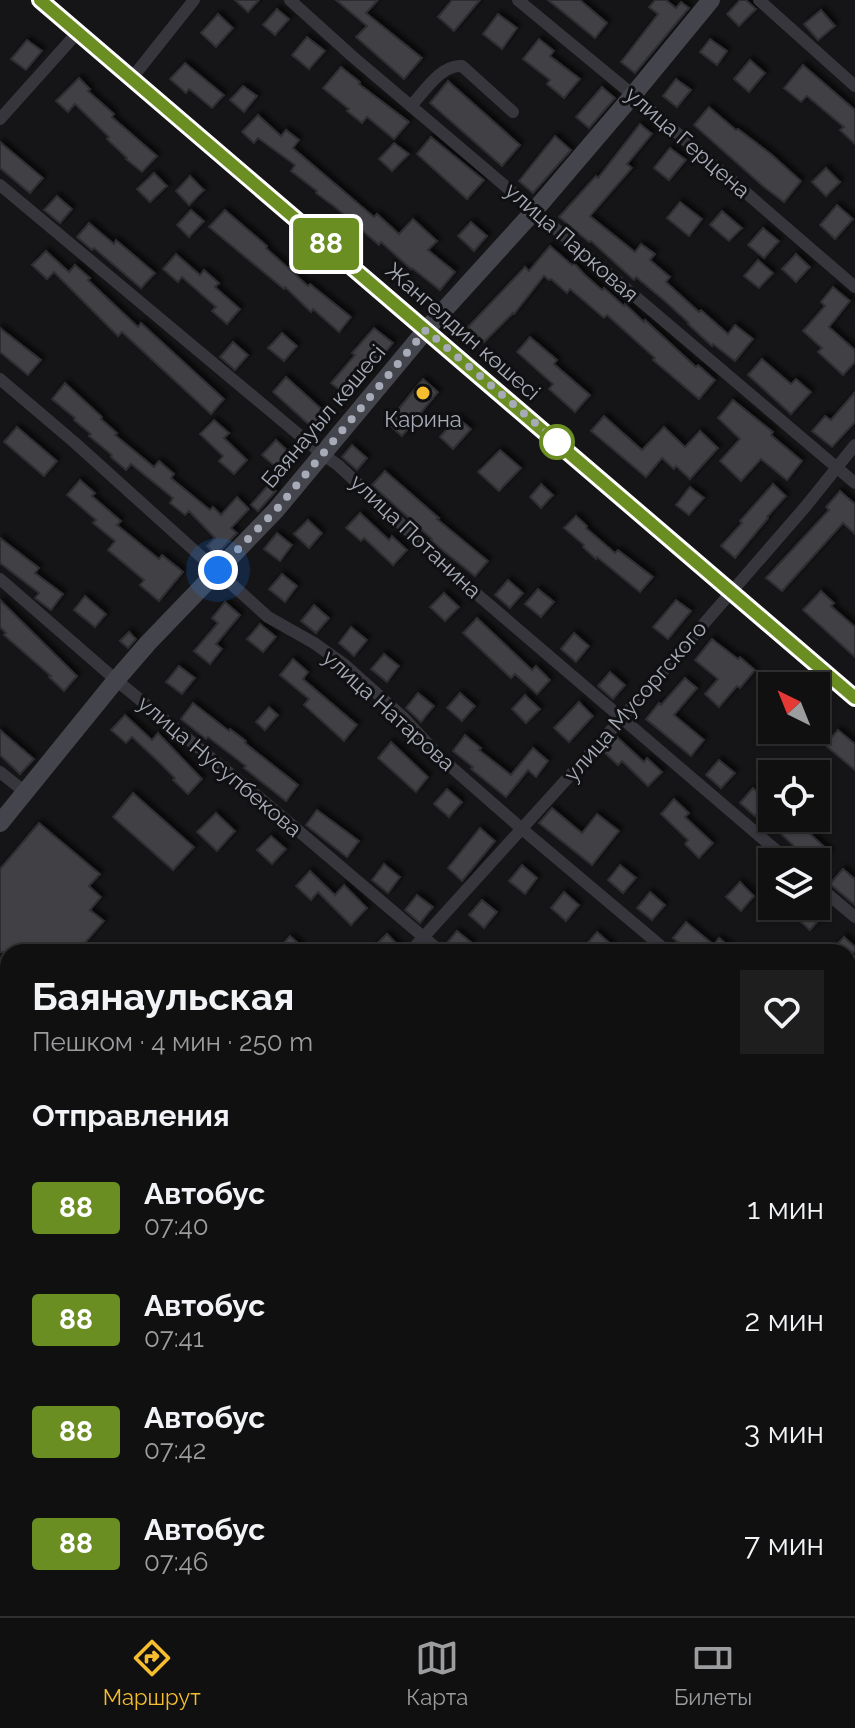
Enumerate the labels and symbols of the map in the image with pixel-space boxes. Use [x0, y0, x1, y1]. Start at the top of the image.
street label: улица Герцена [621, 81, 755, 203]
street label: улица Парковая [500, 177, 644, 307]
line badge: 88 [290, 218, 362, 270]
street label: Жангелдин көшесі [380, 257, 546, 405]
street label: Баянауыл көшесі [256, 339, 390, 493]
marker: Карина [414, 384, 432, 402]
place label: Карина [384, 406, 462, 432]
unlabelled marker [540, 425, 574, 459]
street label: улица Потанина [345, 469, 487, 603]
your location [198, 550, 238, 590]
street label: улица Мусоргского [558, 615, 712, 787]
street label: улица Натарова [318, 644, 460, 776]
north arrow [758, 672, 830, 744]
street label: улица Нусупбекова [133, 690, 307, 842]

